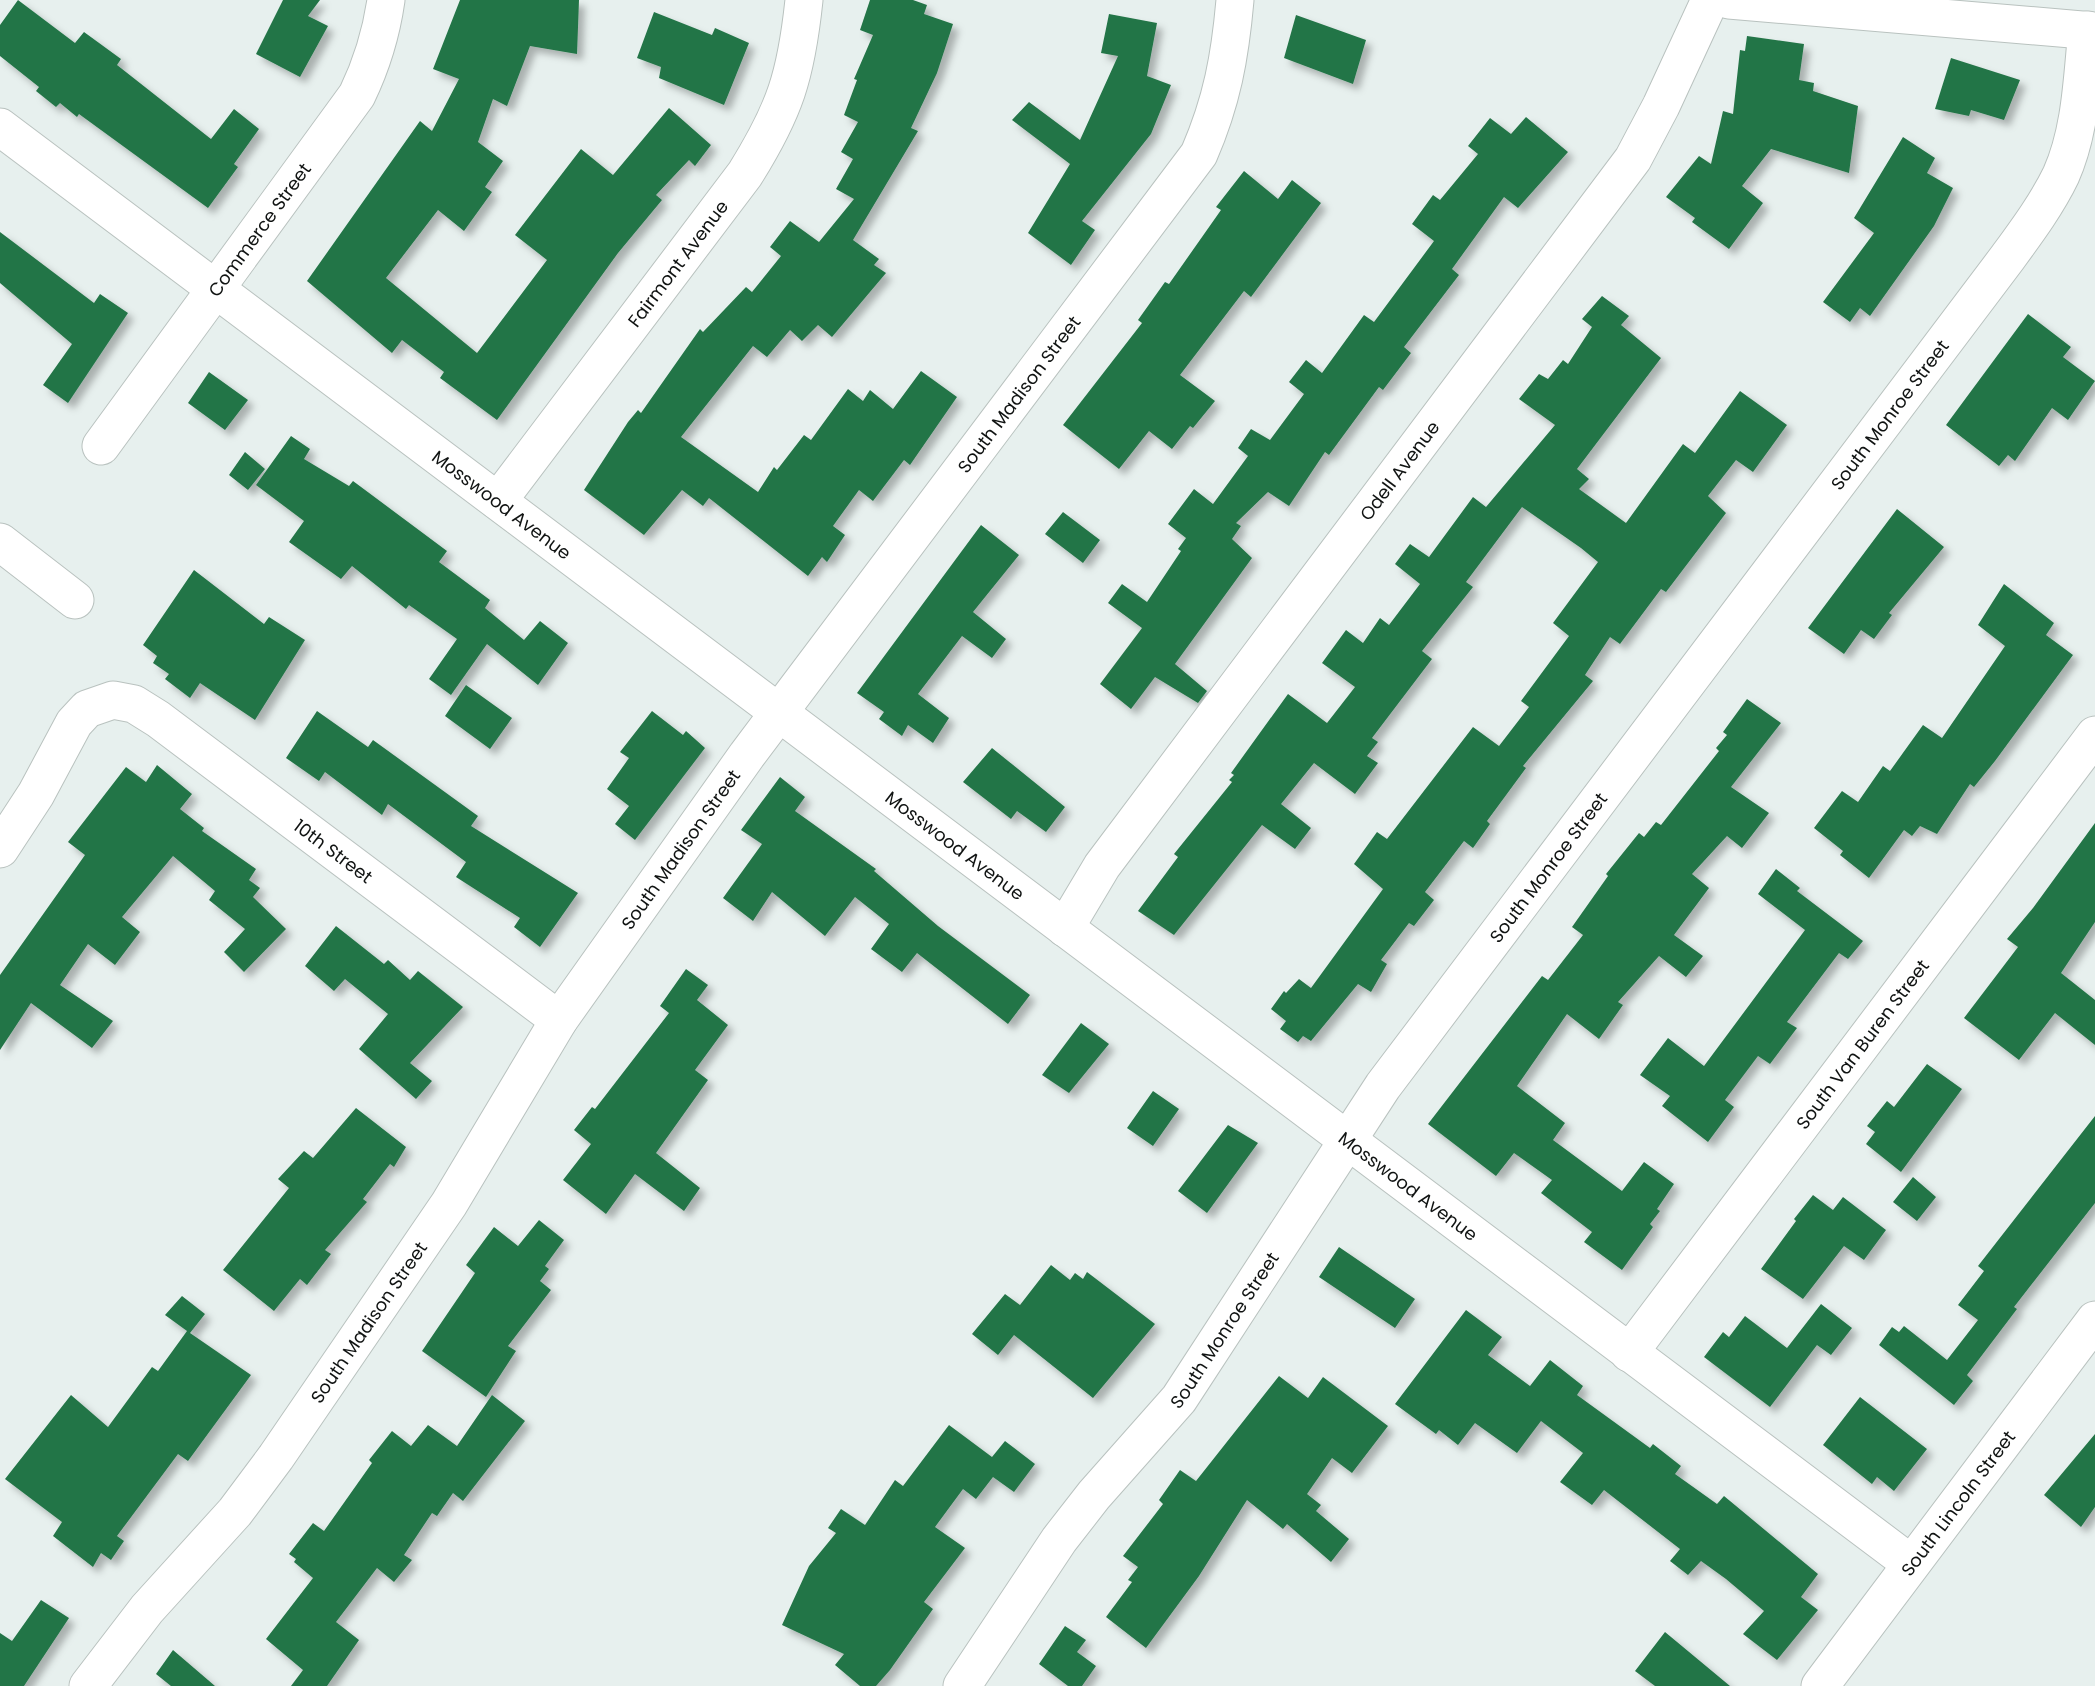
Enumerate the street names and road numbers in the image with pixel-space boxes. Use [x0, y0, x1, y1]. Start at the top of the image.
street label: Commerce Street [202, 157, 316, 302]
street label: Fairmont Avenue [622, 195, 734, 332]
street label: South Madison Street [951, 310, 1086, 478]
street label: South Monroe Street [1824, 334, 1954, 495]
street label: Odell Avenue [1353, 415, 1445, 525]
street label: Mosswood Avenue [427, 444, 577, 565]
street label: South Madison Street [615, 764, 746, 934]
street label: Mosswood Avenue [880, 785, 1030, 906]
street label: South Monroe Street [1483, 787, 1613, 948]
street label: 10th Street [289, 813, 378, 889]
street label: South Van Buren Street [1790, 954, 1934, 1134]
street label: Mosswood Avenue [1334, 1125, 1483, 1246]
street label: South Madison Street [304, 1236, 432, 1408]
street label: South Monroe Street [1164, 1247, 1284, 1414]
street label: South Lincoln Street [1895, 1425, 2021, 1581]

